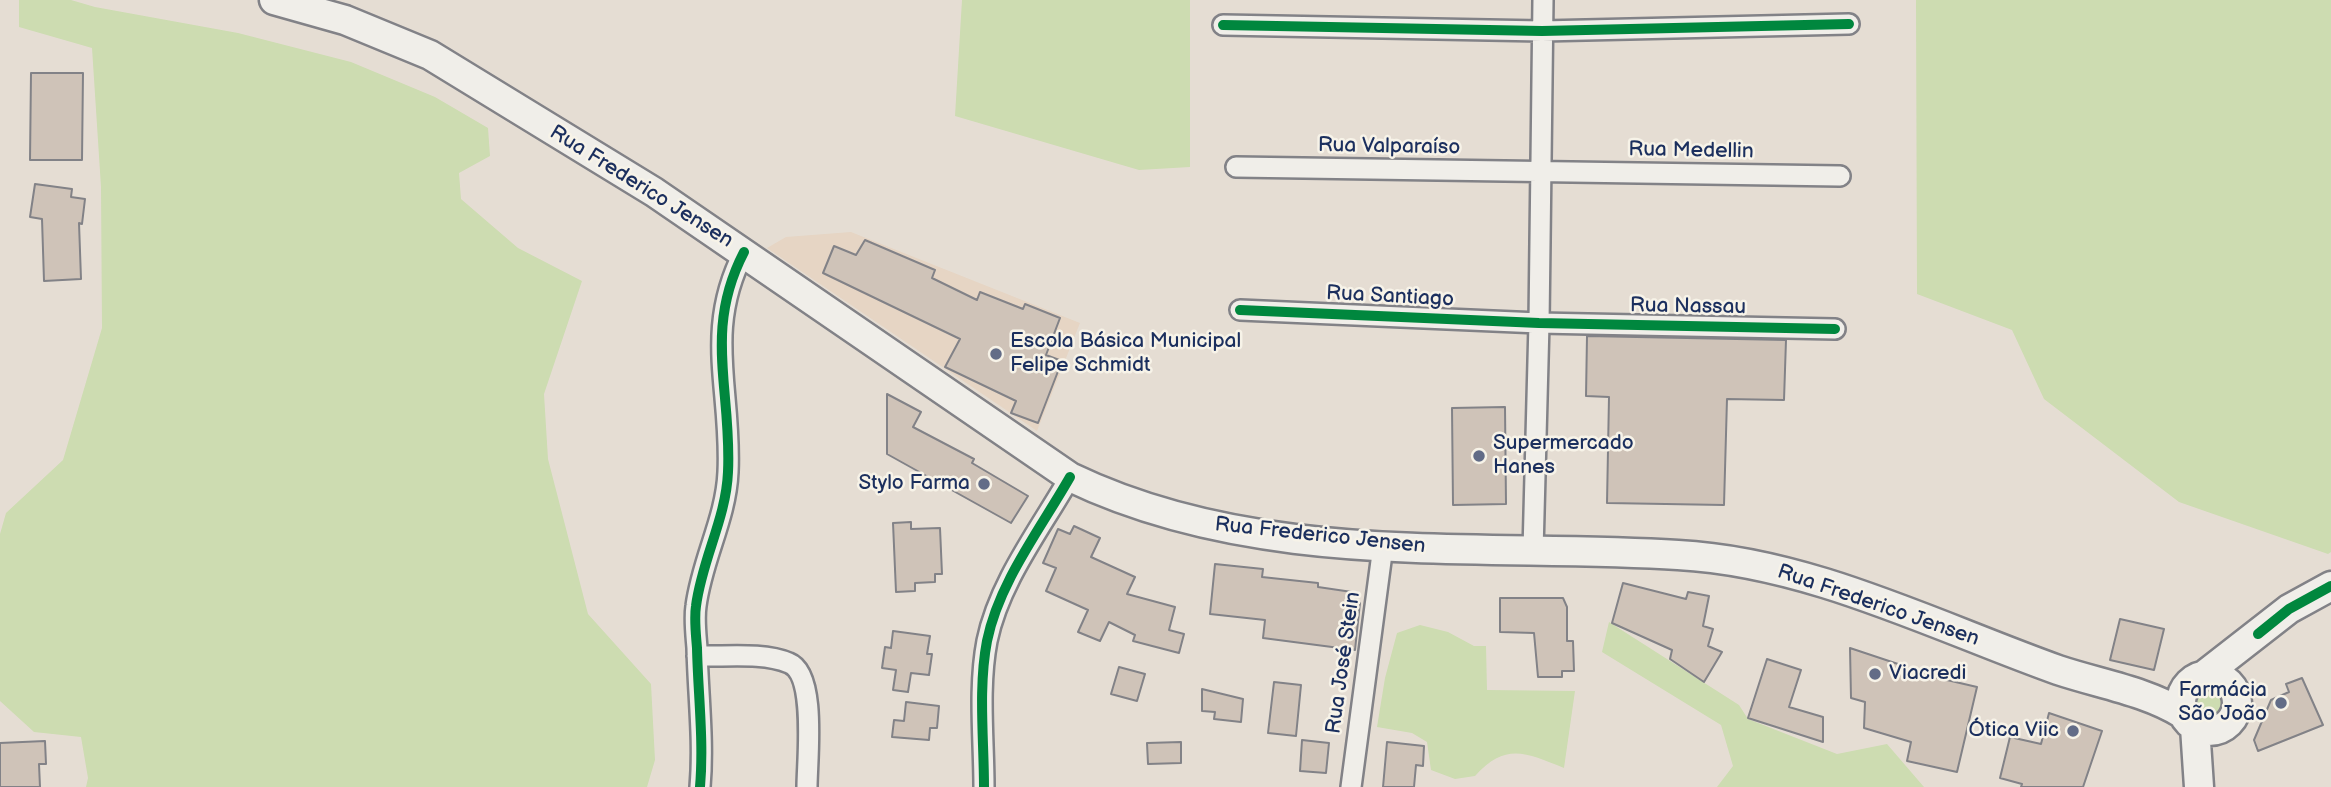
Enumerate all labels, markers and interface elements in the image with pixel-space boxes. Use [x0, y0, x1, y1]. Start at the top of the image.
street label: Rua Frederico Jensen [545, 120, 737, 254]
street label: Rua Valparaíso [1318, 133, 1460, 161]
street label: Rua Medellin [1628, 137, 1754, 165]
street label: Rua Santiago [1325, 281, 1455, 313]
street label: Rua Nassau [1630, 293, 1746, 321]
place label: Escola Básica Municipal Felipe Schmidt [1010, 329, 1241, 379]
marker: Escola Básica Municipal Felipe Schmidt [988, 346, 1004, 362]
place label: Supermercado Hanes [1493, 431, 1634, 481]
marker: Supermercado Hanes [1471, 448, 1487, 464]
place label: Stylo Farma [859, 471, 970, 497]
marker: Stylo Farma [976, 476, 992, 492]
street label: Rua Frederico Jensen [1213, 512, 1427, 560]
street label: Rua Frederico Jensen [1774, 560, 1982, 652]
street label: Rua José Stein [1322, 590, 1366, 736]
place label: Viacredi [1889, 661, 1967, 687]
marker: Viacredi [1867, 666, 1883, 682]
place label: Farmácia São João [2178, 678, 2267, 728]
marker: Farmácia São João [2273, 695, 2289, 711]
place label: Ótica Viic [1969, 718, 2059, 744]
marker: Ótica Viic [2065, 723, 2081, 739]

